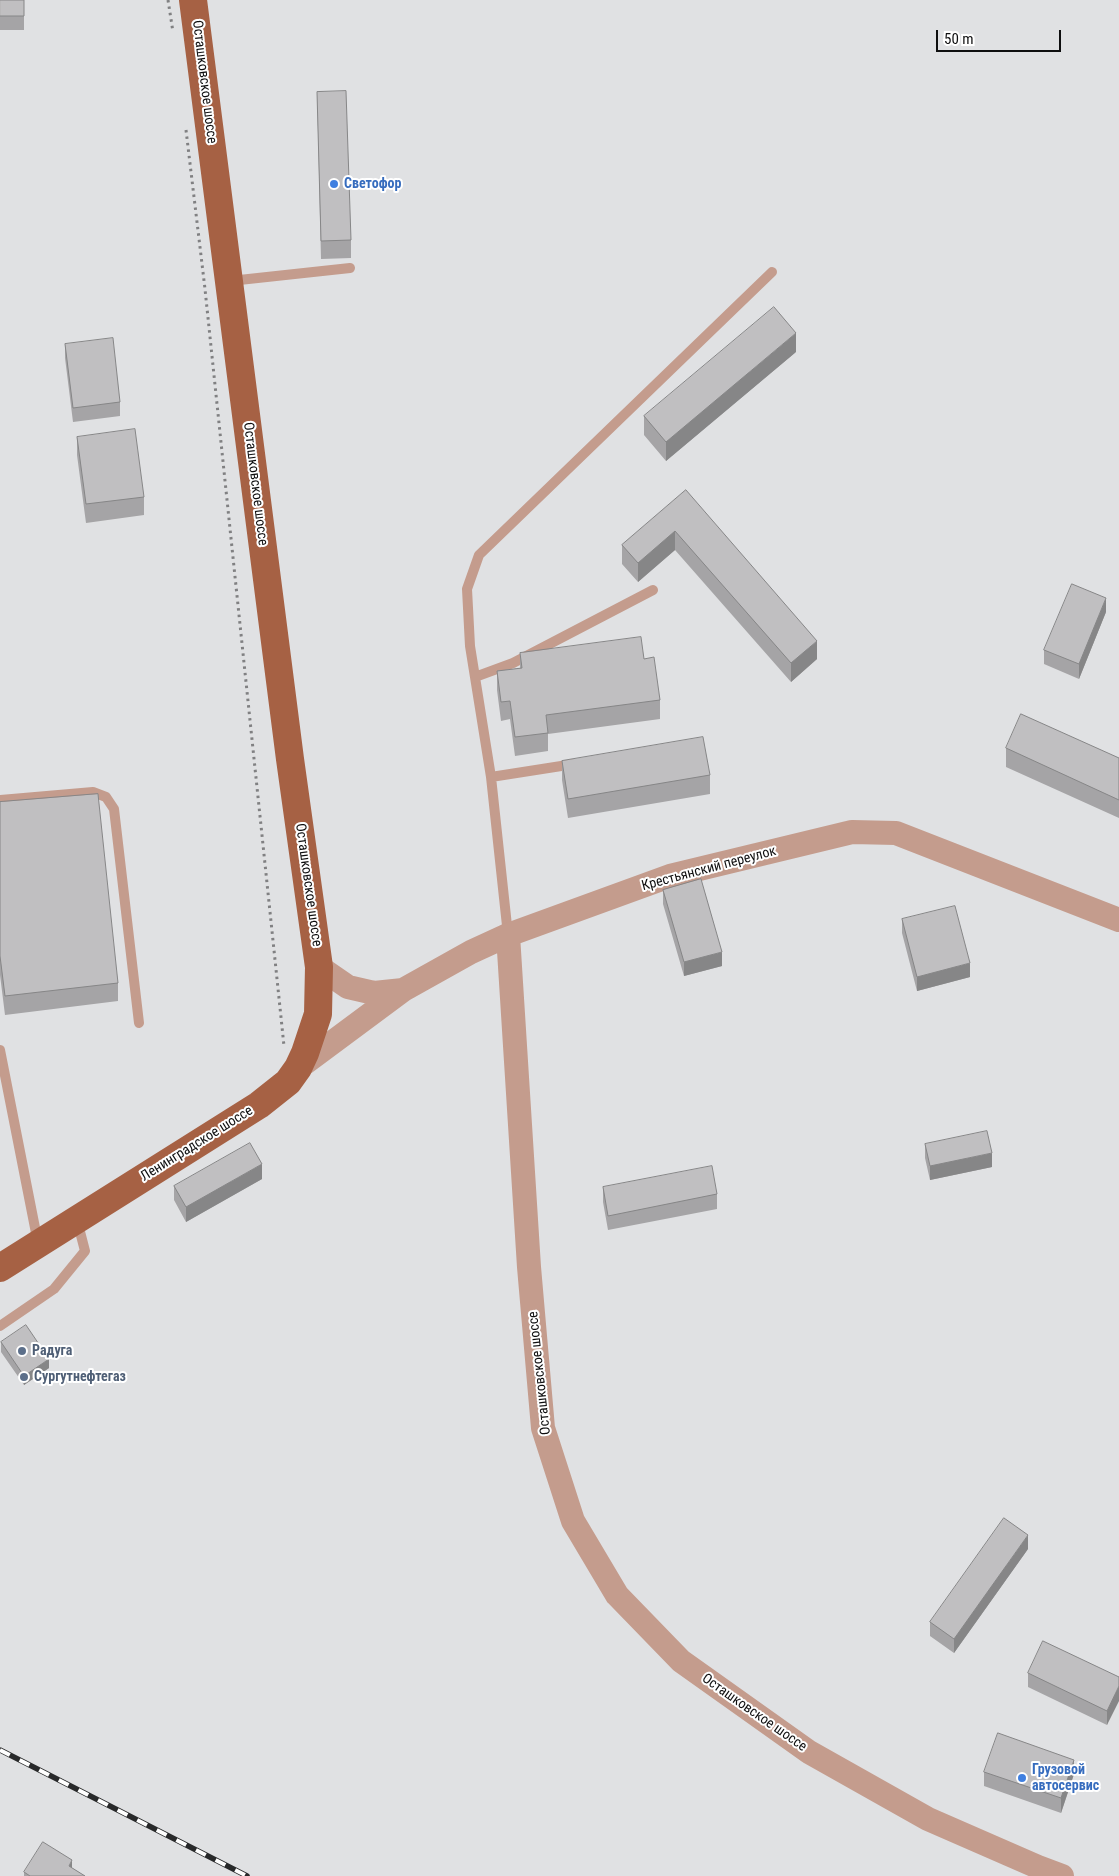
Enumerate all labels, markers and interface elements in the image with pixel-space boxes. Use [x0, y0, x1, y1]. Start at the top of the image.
street label: Осташковское шоссе [188, 19, 220, 145]
scale bar [939, 20, 1064, 52]
text: 50 m [944, 30, 974, 48]
place label: Светофор [344, 176, 401, 192]
marker: Светофор [328, 178, 340, 190]
street label: Осташковское шоссе [239, 421, 271, 547]
street label: Осташковское шоссе [291, 822, 325, 948]
street label: Крестьянский переулок [640, 843, 778, 895]
street label: Ленинградское шоссе [138, 1103, 256, 1185]
street label: Осташковское шоссе [525, 1310, 555, 1436]
place label: Радуга [32, 1343, 72, 1359]
marker: Радуга [16, 1345, 28, 1357]
place label: Сургутнефтегаз [34, 1369, 126, 1385]
marker: Сургутнефтегаз [18, 1371, 30, 1383]
street label: Осташковское шоссе [698, 1671, 810, 1755]
place label: Грузовой автосервис [1032, 1762, 1099, 1794]
marker: Грузовой автосервис [1016, 1772, 1028, 1784]

